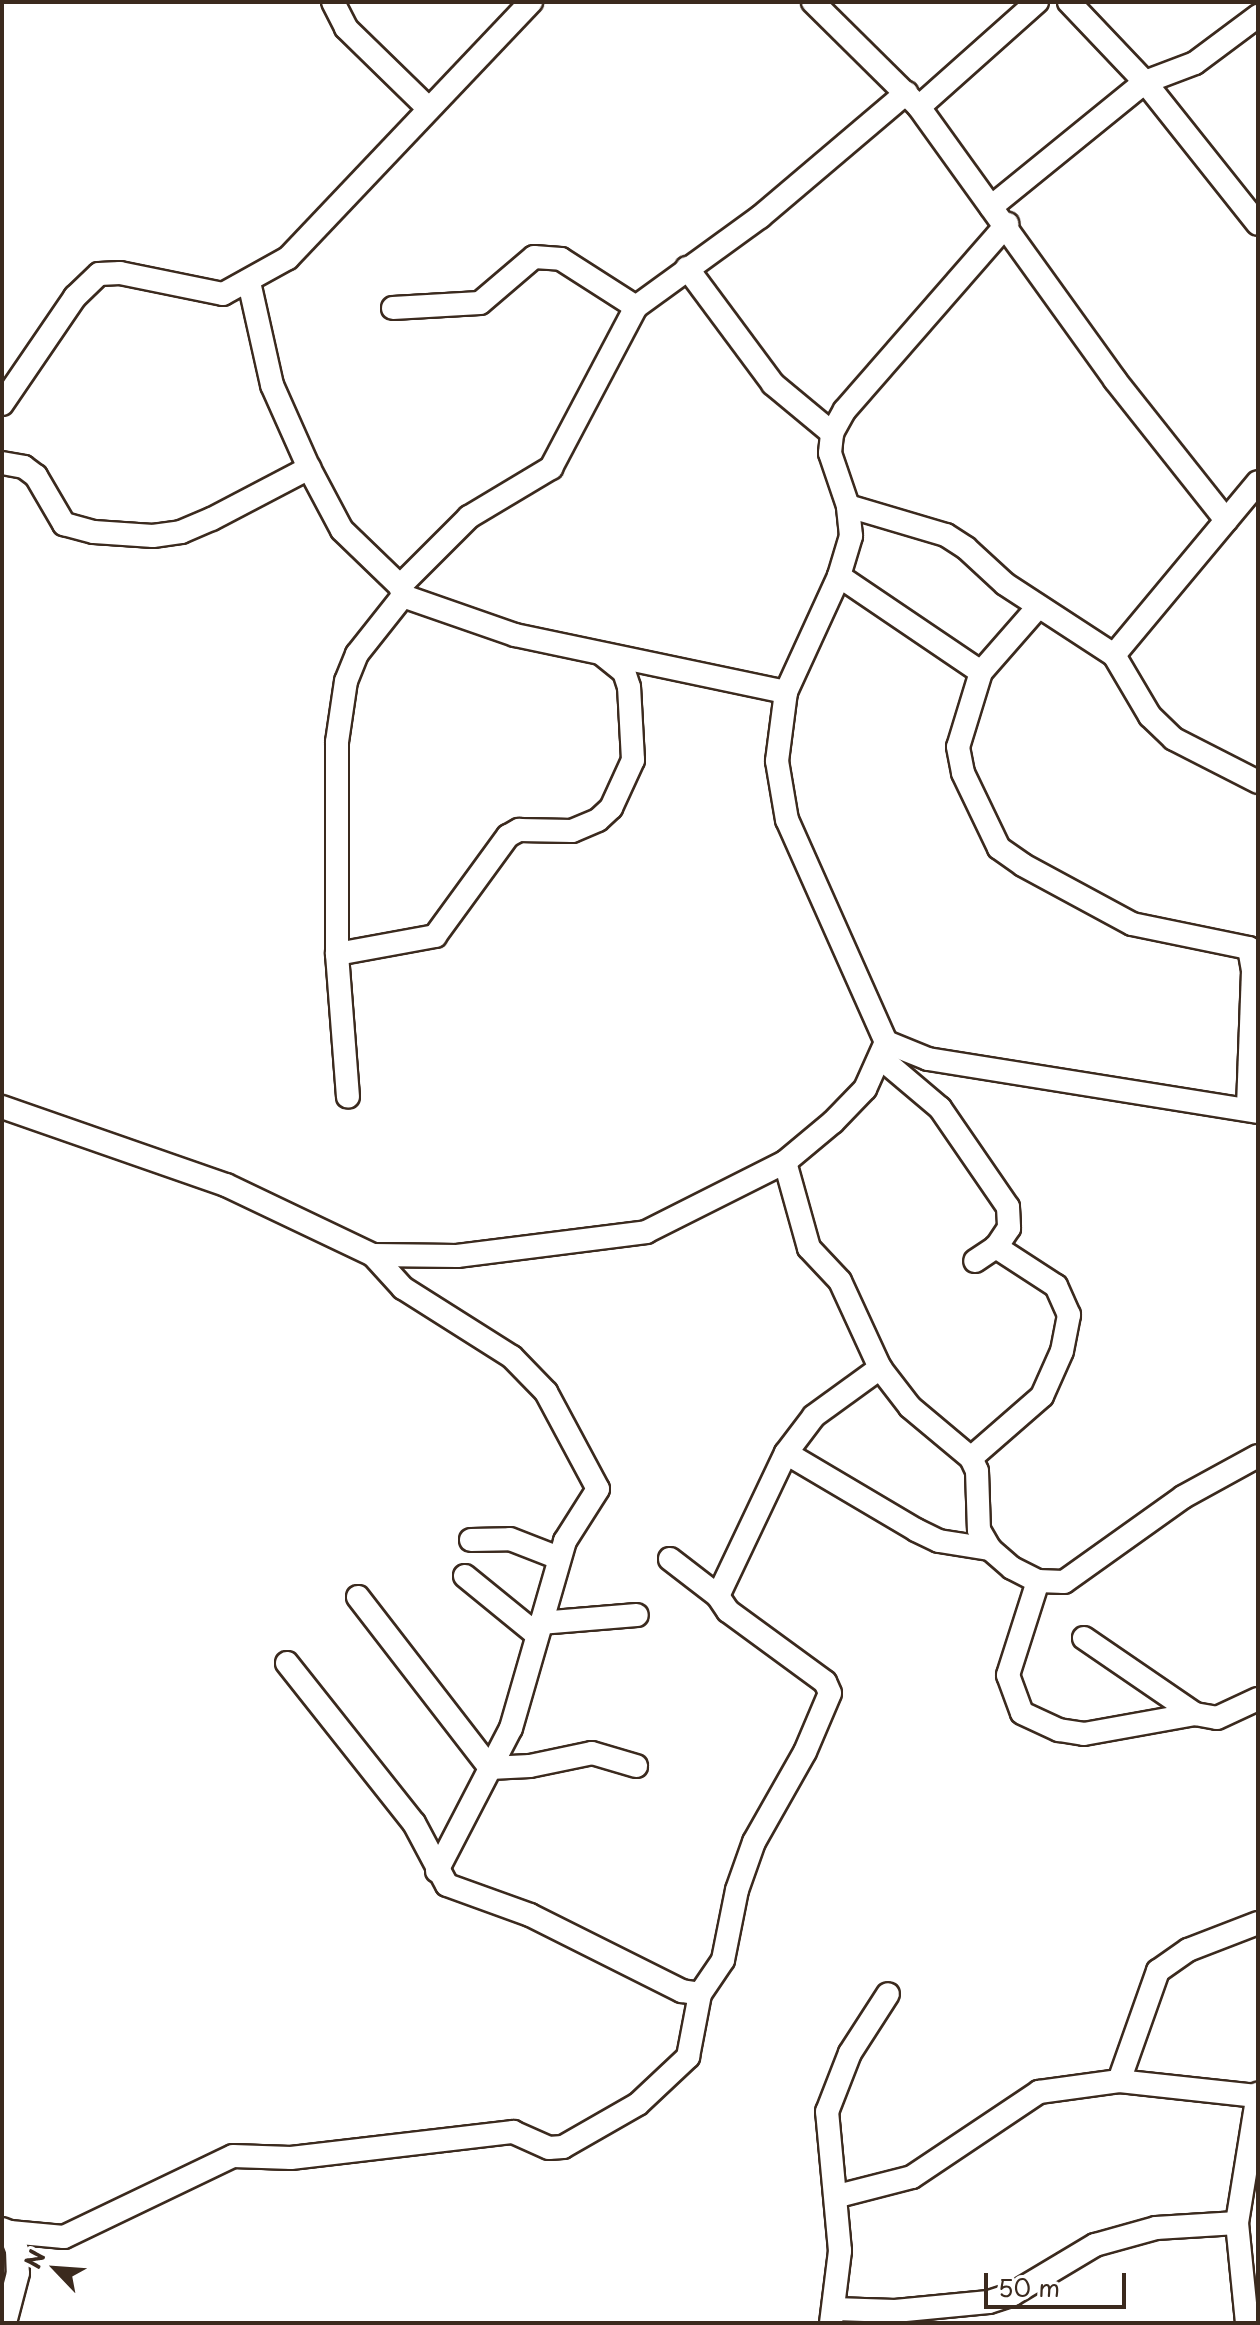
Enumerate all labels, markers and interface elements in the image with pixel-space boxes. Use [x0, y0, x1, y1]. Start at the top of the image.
north arrow [16, 2229, 96, 2309]
text: N [15, 2244, 52, 2274]
scale bar [988, 2257, 1130, 2307]
text: 50 m [998, 2269, 1060, 2305]

